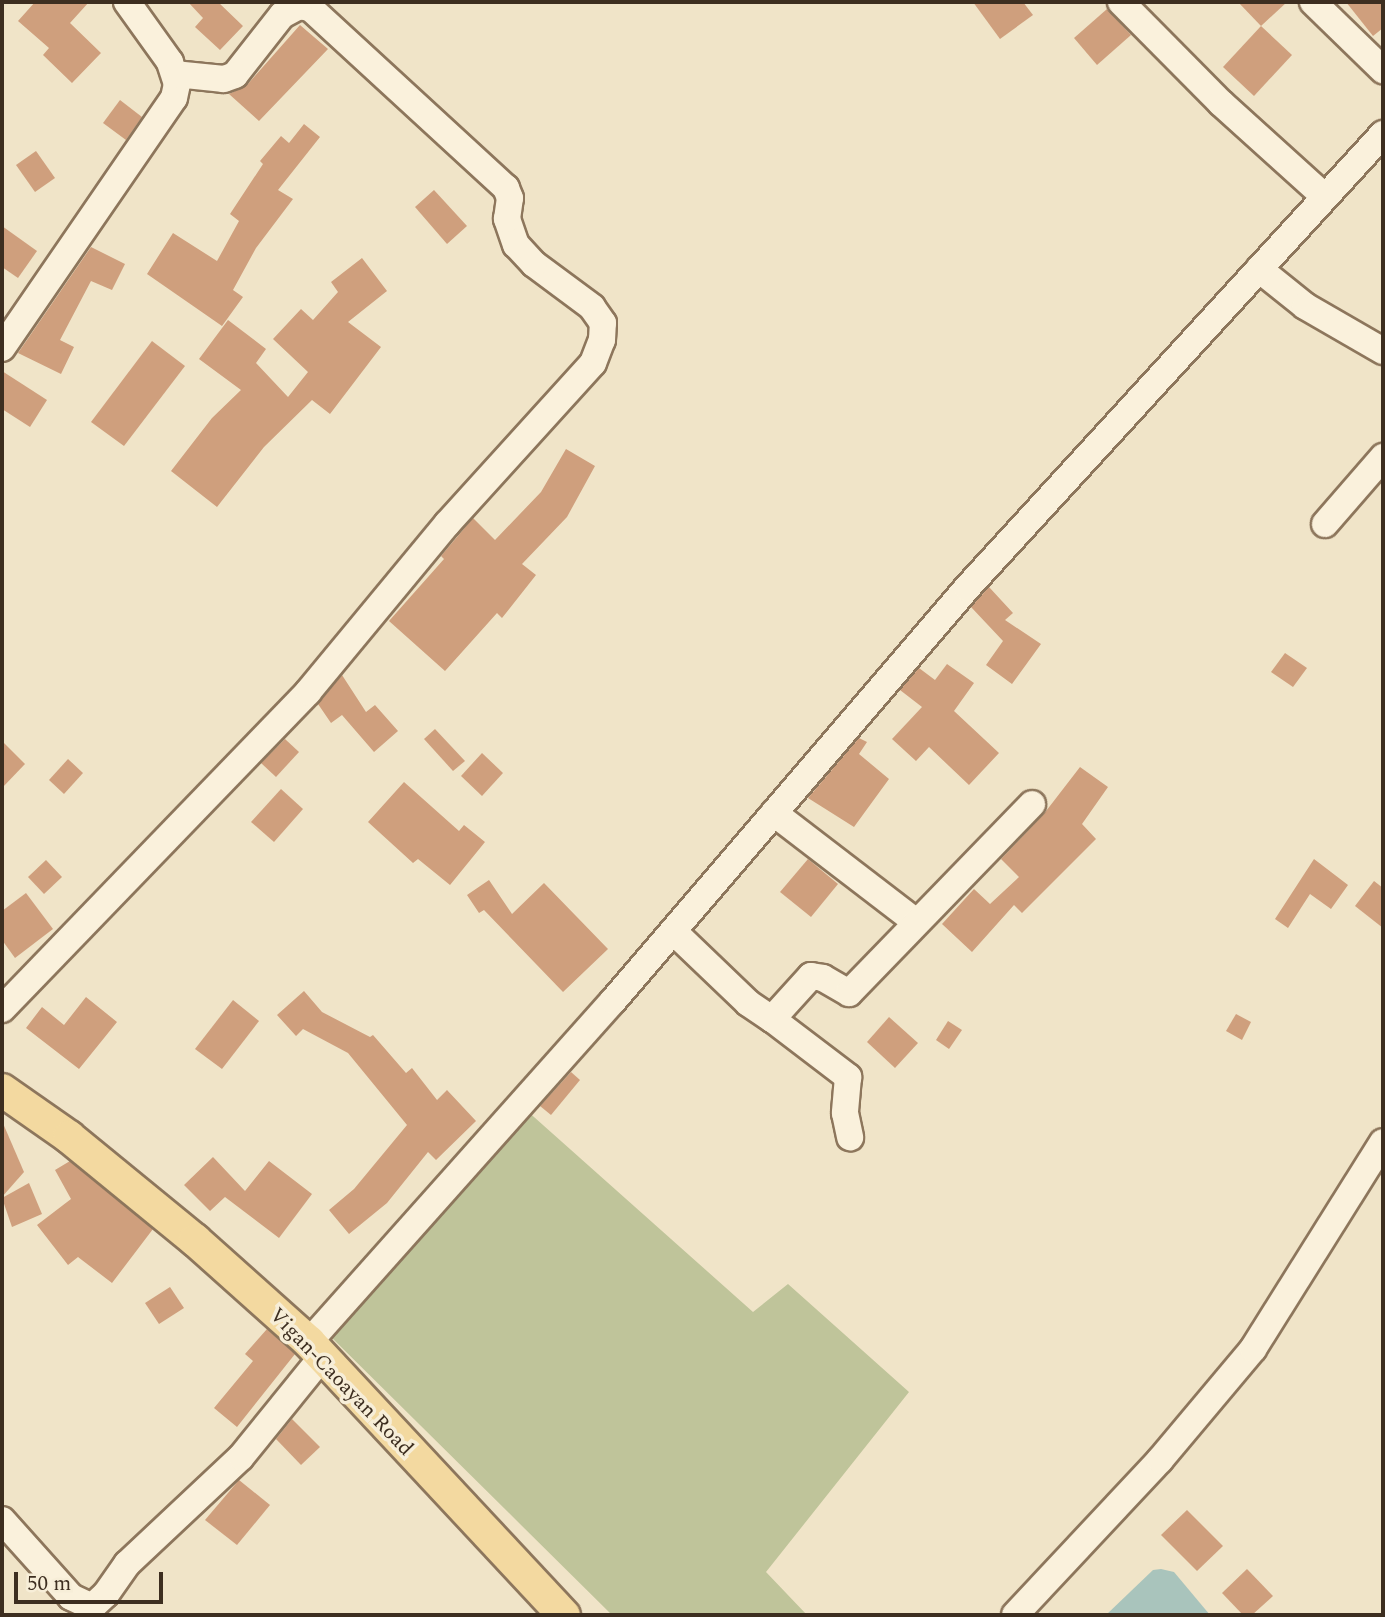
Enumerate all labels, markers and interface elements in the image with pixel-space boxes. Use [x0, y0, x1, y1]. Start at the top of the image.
street label: Vigan-Caoayan Road [264, 1303, 418, 1461]
scale bar [18, 1558, 166, 1602]
text: 50 m [27, 1568, 71, 1600]

